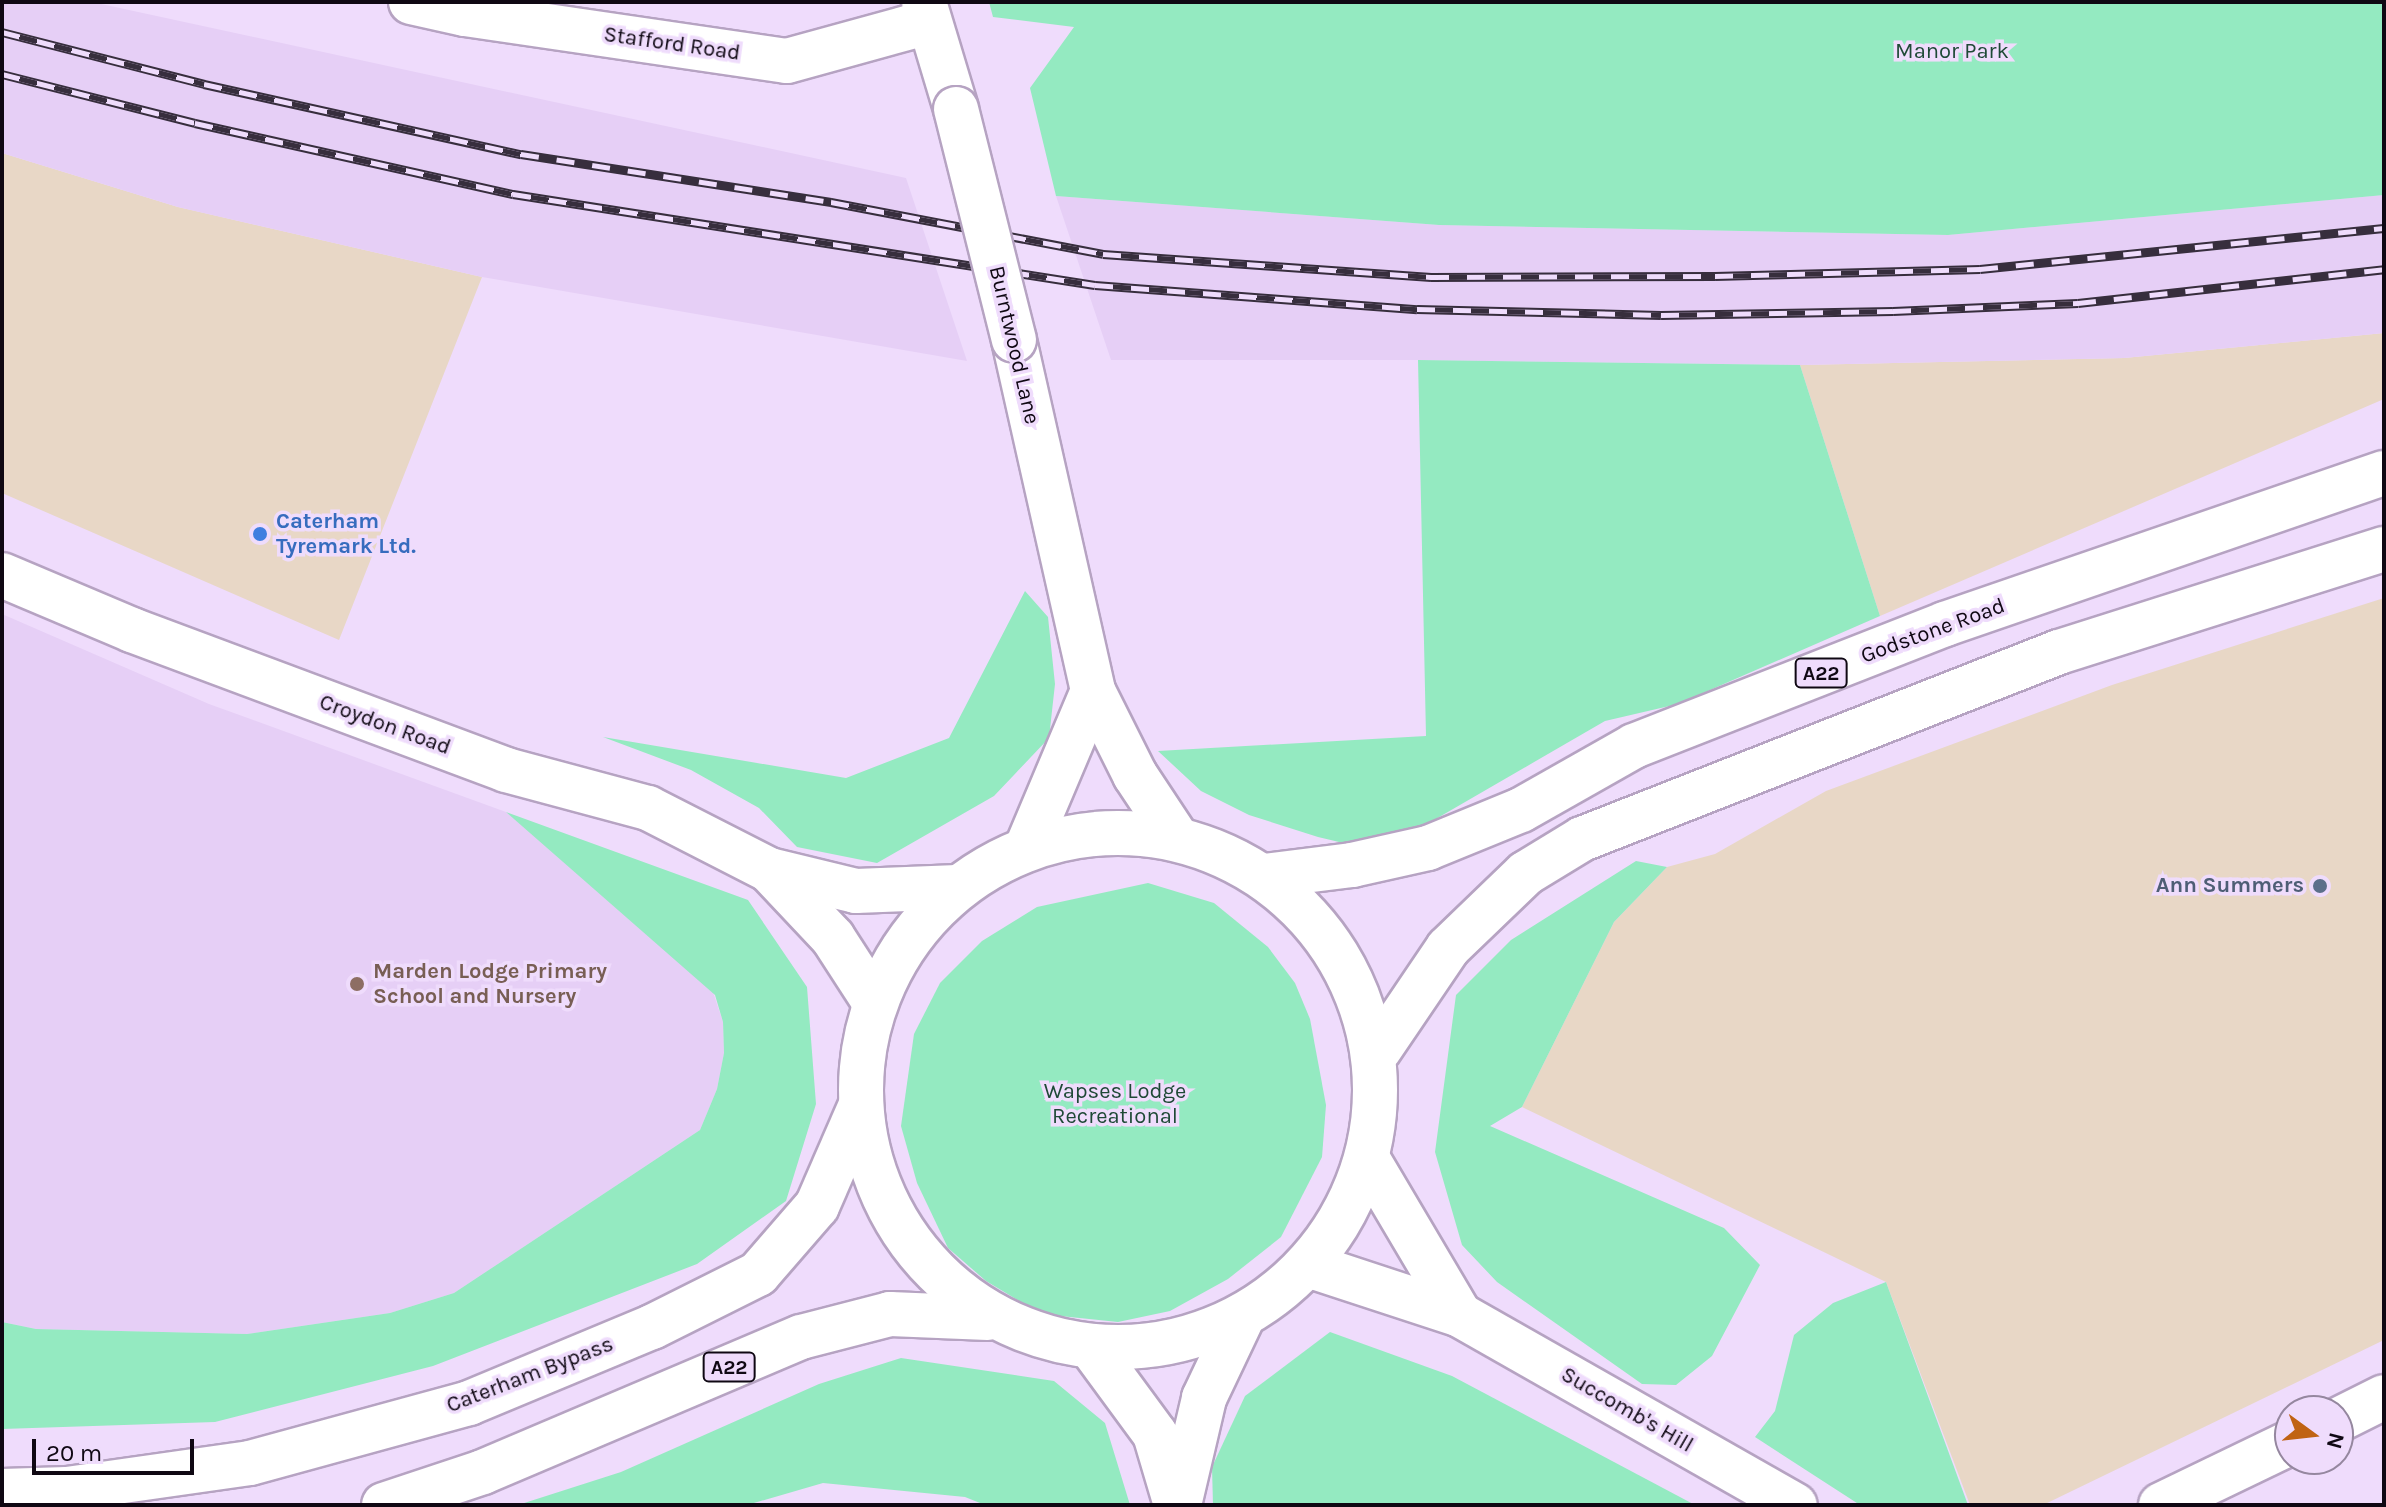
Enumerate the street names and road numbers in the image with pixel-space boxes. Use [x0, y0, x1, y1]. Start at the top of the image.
street label: Stafford Road [602, 21, 742, 67]
street label: Burntwood Lane [983, 263, 1045, 427]
street label: Godstone Road [1857, 593, 2009, 669]
road number: A22 [1793, 657, 1849, 689]
street label: Croydon Road [316, 689, 454, 761]
street label: Caterham Bypass [443, 1331, 617, 1419]
road number: A22 [701, 1351, 757, 1383]
street label: Succomb's Hill [1556, 1361, 1698, 1459]

